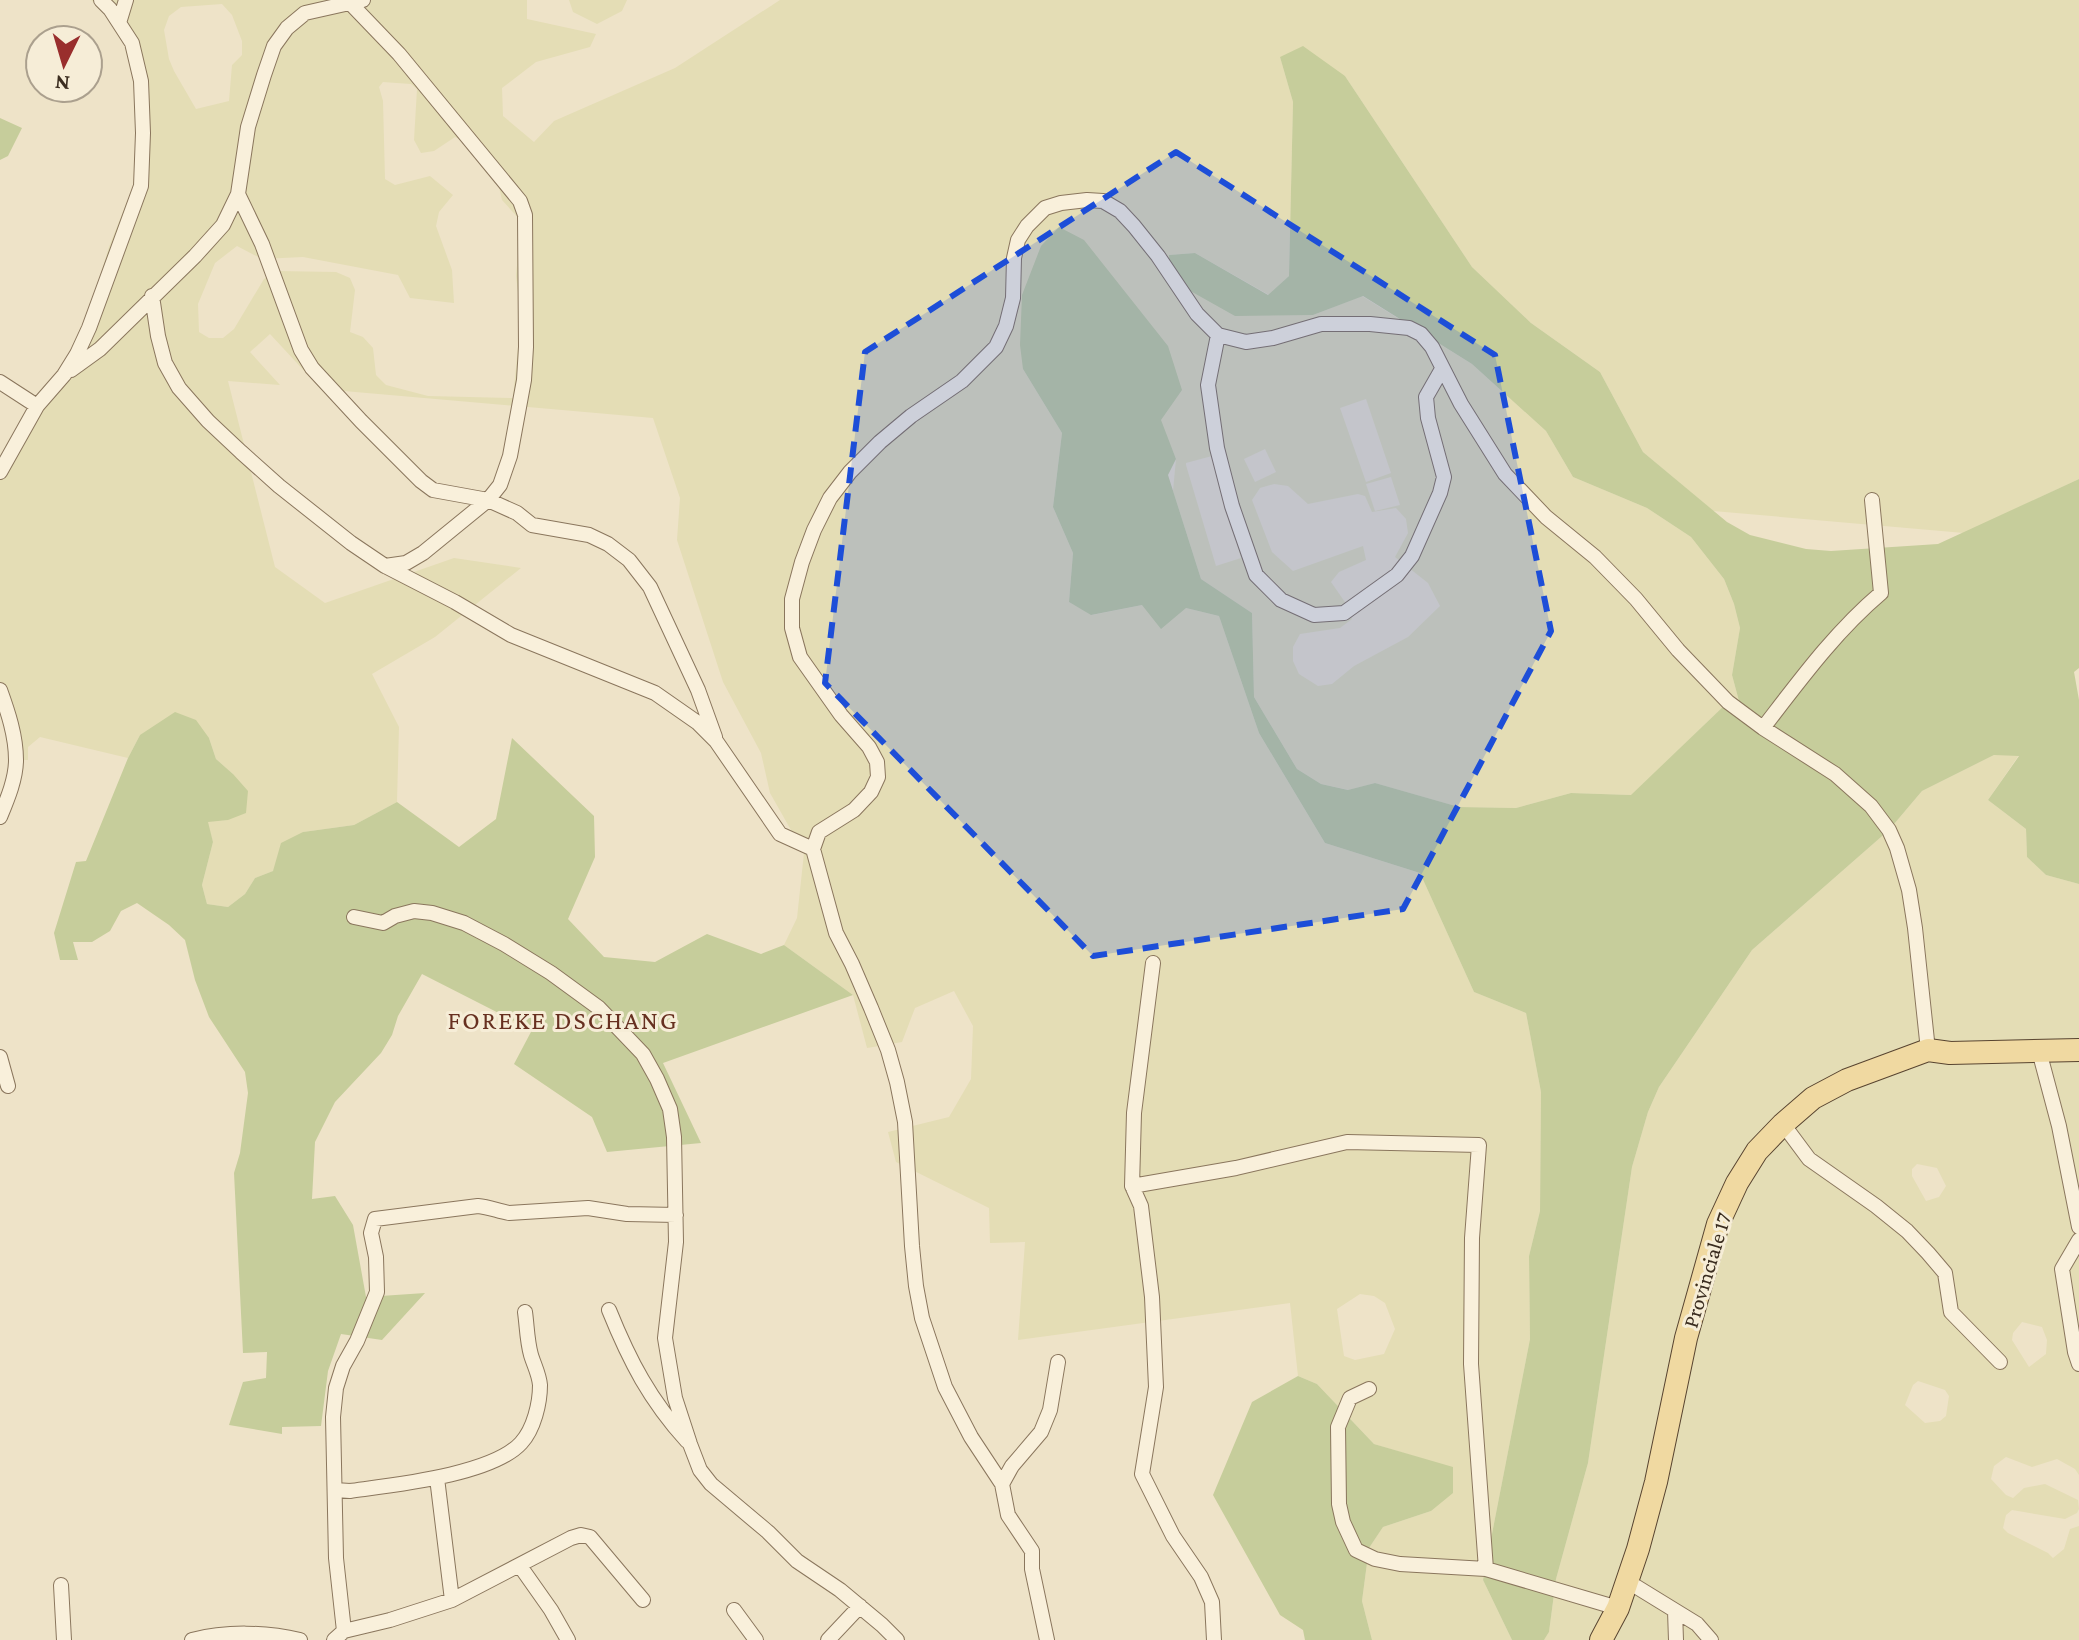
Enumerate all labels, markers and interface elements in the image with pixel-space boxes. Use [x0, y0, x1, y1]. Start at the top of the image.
north arrow [24, 24, 104, 104]
text: N [54, 70, 71, 97]
district label: FOREKE DSCHANG [448, 1006, 678, 1035]
street label: Provinciale 17 [1678, 1209, 1736, 1331]

